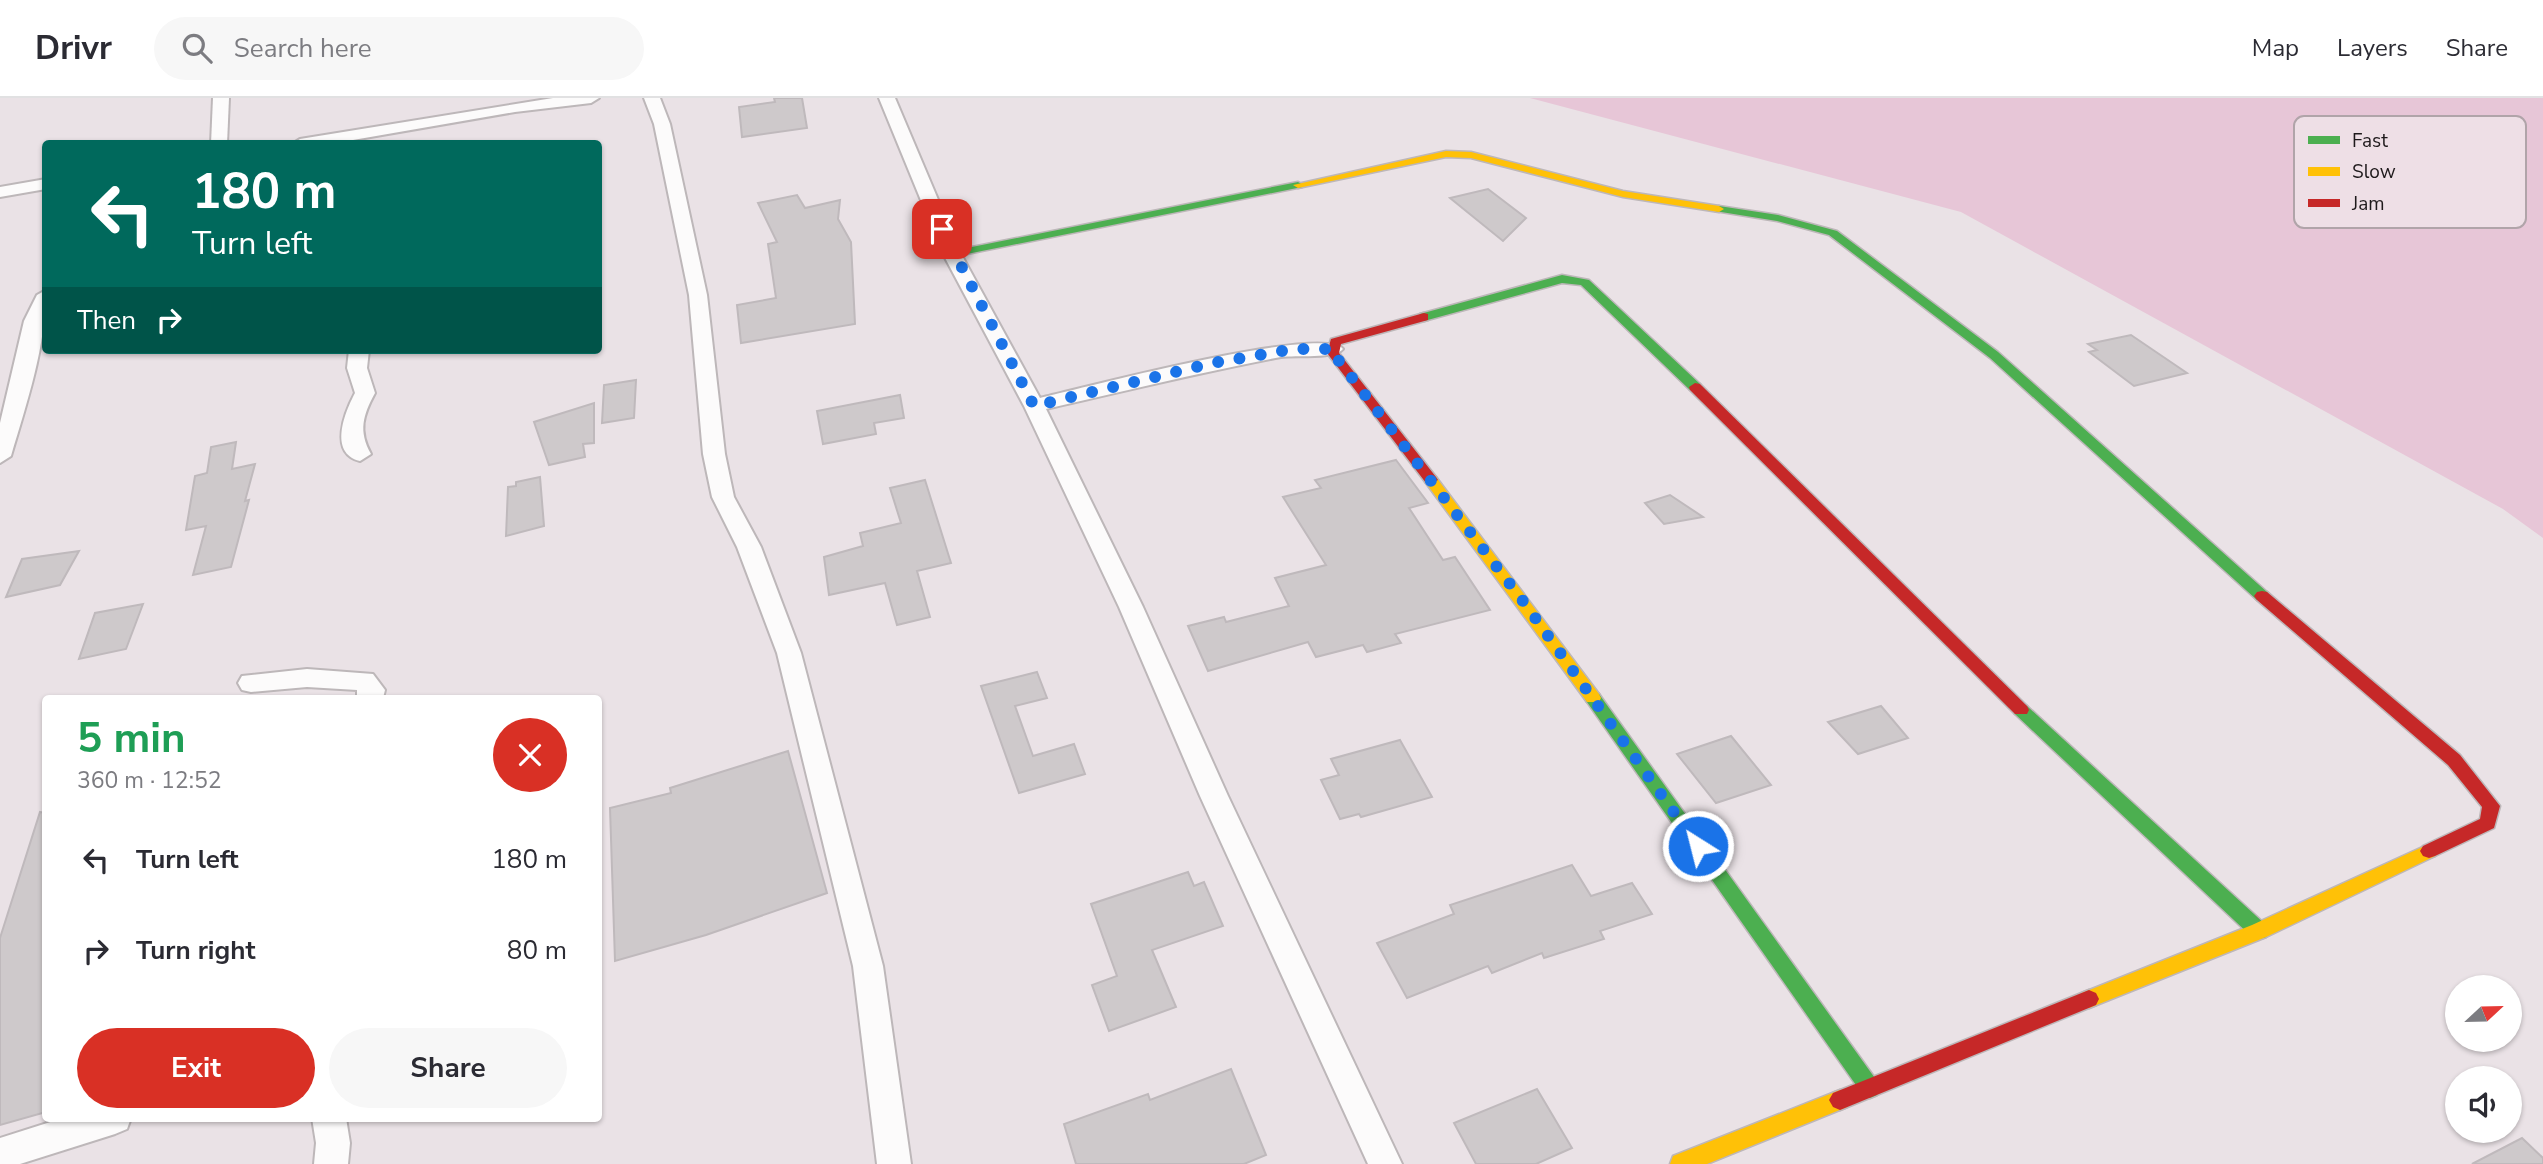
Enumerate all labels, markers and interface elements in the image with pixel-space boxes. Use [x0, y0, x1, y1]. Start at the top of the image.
search box [154, 17, 644, 80]
text: Drivr [35, 26, 112, 71]
icon: search [178, 29, 216, 67]
text: Search here [234, 31, 372, 66]
text: Map [2252, 32, 2299, 64]
text: Layers [2337, 32, 2408, 64]
text: Share [2446, 32, 2508, 64]
legend [2294, 116, 2526, 228]
text: Fast [2352, 128, 2388, 154]
text: 180 m [192, 158, 336, 225]
text: Slow [2352, 159, 2396, 185]
icon: left [77, 168, 168, 259]
text: Jam [2351, 191, 2385, 217]
pin [912, 199, 972, 259]
icon: arrive [923, 210, 961, 248]
text: Turn left [192, 222, 312, 265]
icon: right [150, 301, 188, 339]
text: Then [77, 303, 136, 338]
text: 5 min [77, 710, 186, 767]
button: close [493, 718, 567, 792]
text: 360 m · 12:52 [77, 765, 222, 796]
position arrow [1661, 809, 1735, 883]
icon: left [77, 841, 115, 879]
text: Turn left [136, 842, 239, 877]
text: 180 m [491, 842, 567, 877]
icon: right [77, 932, 115, 970]
text: Turn right [136, 933, 255, 968]
text: 80 m [507, 933, 567, 968]
north arrow [2445, 975, 2522, 1052]
map controls [2445, 975, 2522, 1143]
button: Exit [77, 1028, 315, 1108]
button: Share [329, 1028, 567, 1108]
button: sound [2445, 1066, 2522, 1143]

